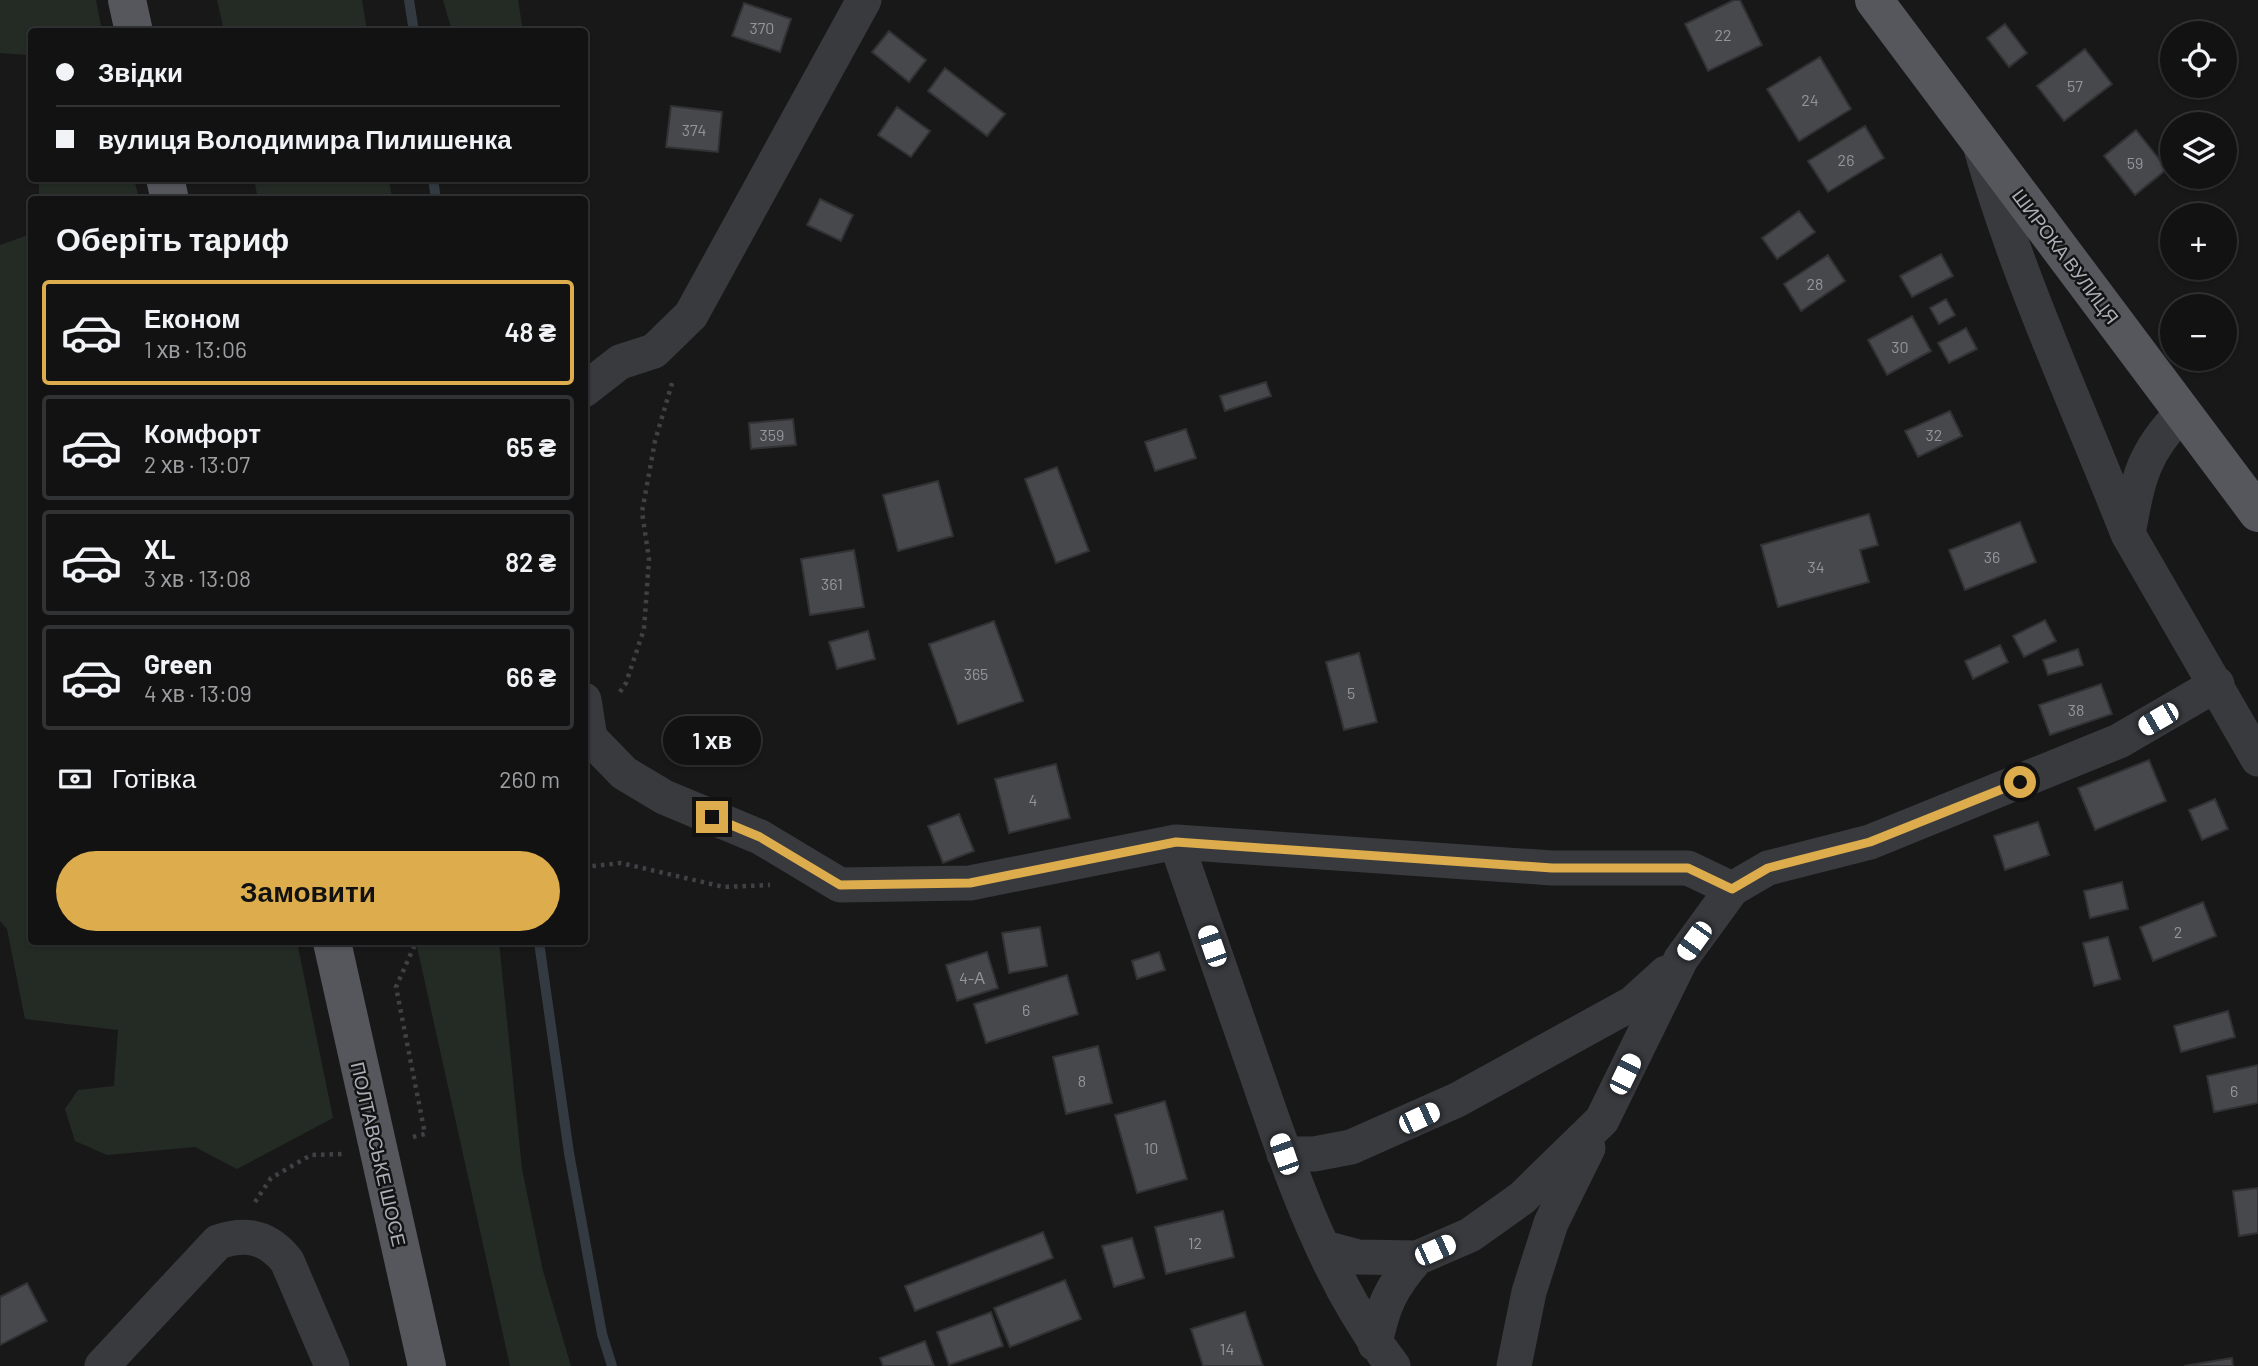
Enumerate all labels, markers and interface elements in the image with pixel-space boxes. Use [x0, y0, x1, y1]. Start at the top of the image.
house number: 370 [750, 18, 774, 37]
map controls [2160, 21, 2237, 371]
button: locate [2160, 21, 2237, 98]
house number: 22 [1714, 25, 1732, 44]
text: Звідки [98, 56, 183, 87]
house number: 57 [2067, 76, 2083, 95]
house number: 24 [1801, 90, 1819, 109]
button: layers [2160, 112, 2237, 189]
house number: 374 [682, 120, 706, 139]
text: вулиця Володимира Пилишенка [98, 123, 512, 154]
house number: 26 [1838, 150, 1854, 169]
house number: 59 [2127, 153, 2143, 172]
street label: ШИРОКА ВУЛИЦЯ [2008, 184, 2124, 328]
button: + [2160, 203, 2237, 280]
text: Оберіть тариф [56, 219, 289, 257]
house number: 28 [1807, 274, 1823, 293]
button: − [2160, 294, 2237, 371]
icon: car [60, 301, 123, 364]
text: Економ [144, 302, 240, 333]
text: 48 ₴ [504, 316, 556, 347]
text: 1 хв · 13:06 [144, 335, 247, 363]
house number: 30 [1891, 337, 1909, 356]
icon: car [60, 416, 123, 479]
text: Комфорт [144, 417, 261, 448]
house number: 359 [760, 425, 784, 444]
house number: 32 [1926, 425, 1942, 444]
text: 65 ₴ [506, 431, 556, 462]
text: 2 хв · 13:07 [144, 450, 250, 478]
icon: car [60, 531, 123, 594]
text: XL [144, 533, 175, 564]
text: 82 ₴ [505, 546, 556, 577]
house number: 36 [1984, 547, 2000, 566]
house number: 34 [1807, 557, 1825, 576]
text: 3 хв · 13:08 [144, 564, 251, 592]
house number: 361 [821, 574, 843, 593]
icon: car [60, 646, 123, 709]
text: Green [144, 648, 212, 679]
text: 66 ₴ [506, 661, 556, 692]
house number: 365 [964, 664, 988, 683]
text: 4 хв · 13:09 [144, 679, 252, 707]
house number: 5 [1347, 683, 1355, 702]
car [2135, 699, 2182, 739]
house number: 38 [2068, 700, 2084, 719]
callout: 1 хв [663, 716, 761, 764]
text: 1 хв [692, 726, 732, 754]
icon: cash [56, 760, 94, 798]
text: Готівка [112, 762, 196, 793]
text: 260 m [499, 765, 560, 793]
route start [2004, 766, 2036, 798]
house number: 4 [1029, 790, 1037, 809]
route end [696, 801, 728, 833]
button: Замовити [56, 851, 560, 931]
car [1674, 918, 1715, 964]
house number: 2 [2174, 922, 2182, 941]
car [1196, 923, 1229, 969]
house number: 4-А [959, 968, 985, 987]
house number: 6 [1022, 1000, 1030, 1019]
car [1607, 1051, 1644, 1097]
street label: ПОЛТАВСЬКЕ ШОСЕ [347, 1059, 411, 1249]
house number: 8 [1078, 1071, 1086, 1090]
house number: 6 [2230, 1081, 2238, 1100]
car [1396, 1100, 1443, 1136]
car [1268, 1131, 1301, 1177]
house number: 10 [1144, 1138, 1158, 1157]
car [1412, 1232, 1459, 1268]
house number: 12 [1188, 1233, 1202, 1252]
house number: 14 [1220, 1339, 1234, 1358]

